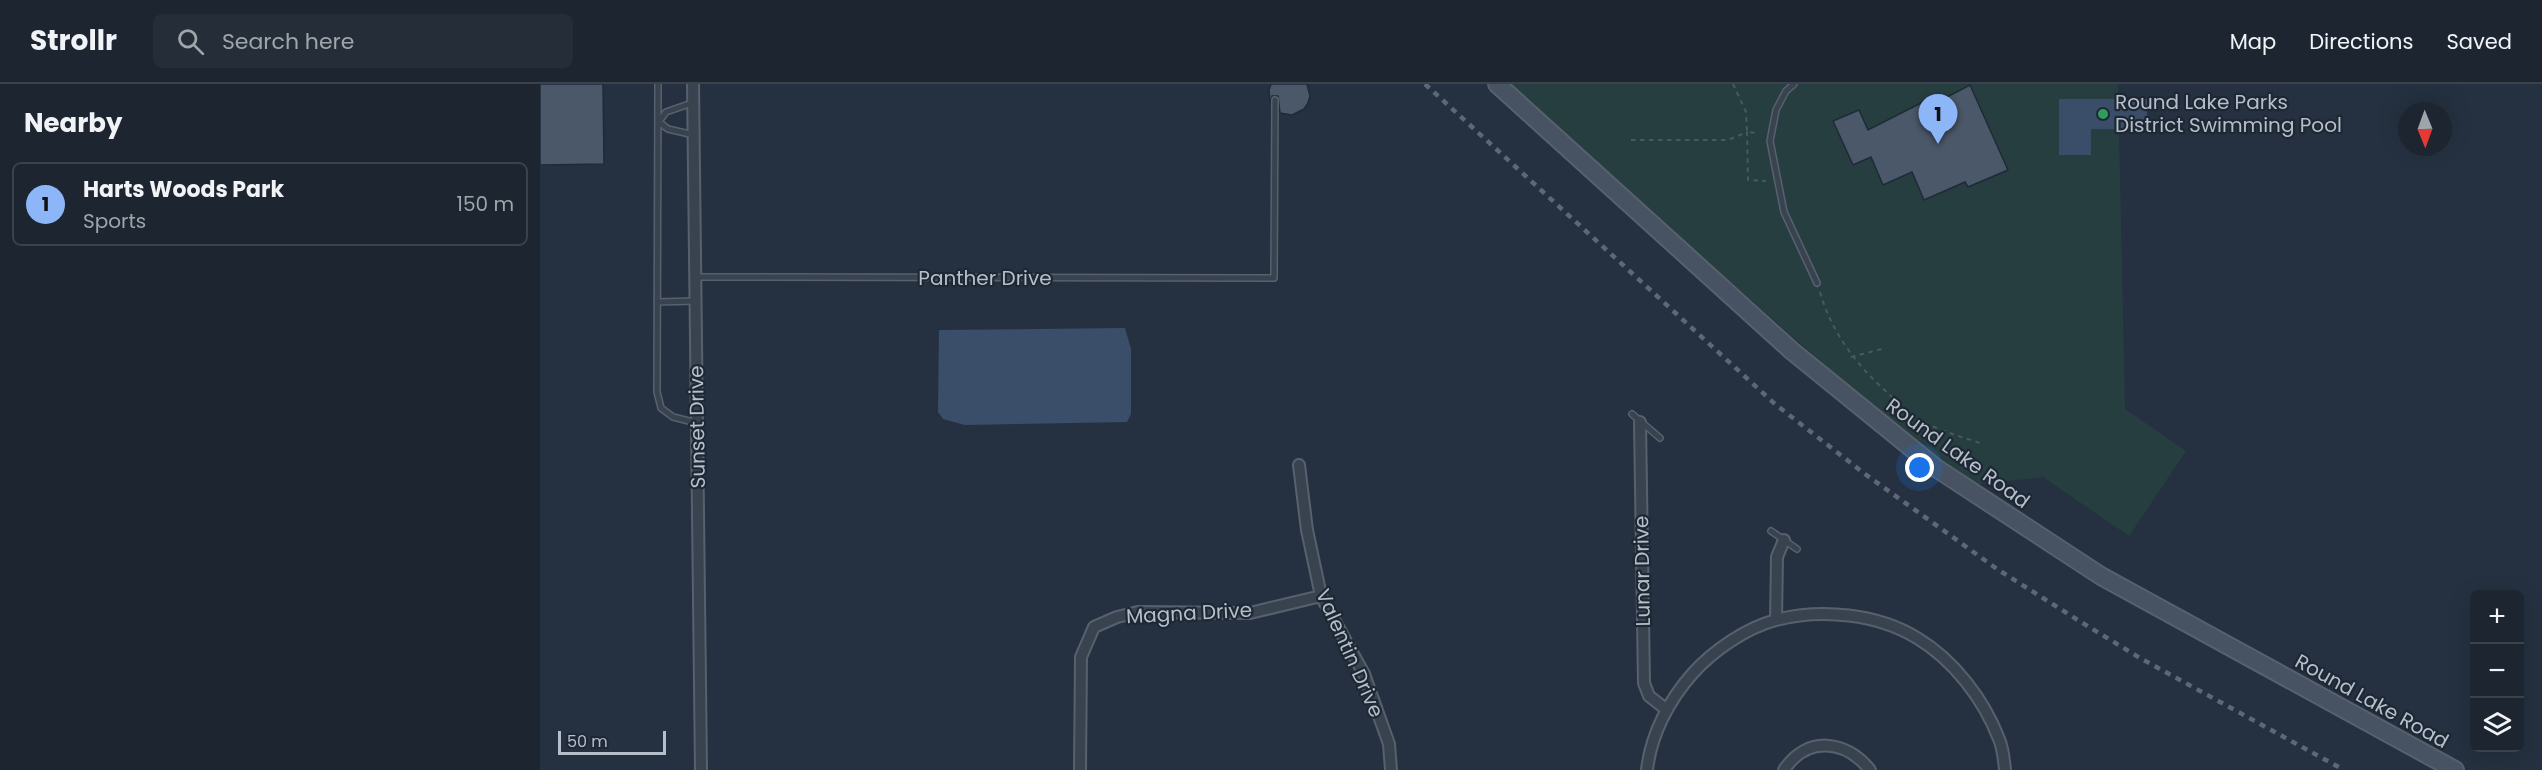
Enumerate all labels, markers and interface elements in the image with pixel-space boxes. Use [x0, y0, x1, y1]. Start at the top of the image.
search box [153, 14, 573, 68]
text: Strollr [30, 21, 117, 60]
icon: search [174, 25, 207, 58]
text: Search here [222, 26, 354, 57]
text: Map [2230, 27, 2276, 56]
text: Directions [2309, 27, 2413, 56]
text: Saved [2446, 27, 2512, 56]
place label: Round Lake Parks District Swimming Pool [2115, 88, 2342, 139]
pin: 1 [1918, 94, 1958, 144]
north arrow [2398, 102, 2452, 156]
text: Nearby [24, 105, 122, 141]
marker: Round Lake Parks District Swimming Pool [2096, 107, 2110, 121]
text: Harts Woods Park [83, 174, 284, 205]
text: 1 [42, 190, 49, 218]
text: 150 m [457, 190, 514, 218]
text: Sports [83, 207, 146, 235]
street label: Panther Drive [918, 264, 1052, 292]
street label: Sunset Drive [682, 365, 712, 489]
street label: Round Lake Road [1880, 391, 2036, 515]
your location [1905, 453, 1934, 482]
street label: Lunar Drive [1627, 515, 1657, 627]
street label: Valentin Drive [1309, 584, 1391, 722]
map controls [2470, 590, 2524, 752]
button: + [2470, 590, 2524, 644]
street label: Magna Drive [1125, 596, 1253, 630]
button: − [2470, 644, 2524, 698]
street label: Round Lake Road [2290, 647, 2454, 755]
button: layers [2470, 698, 2524, 752]
scale bar [558, 728, 666, 756]
text: 50 m [567, 730, 608, 753]

